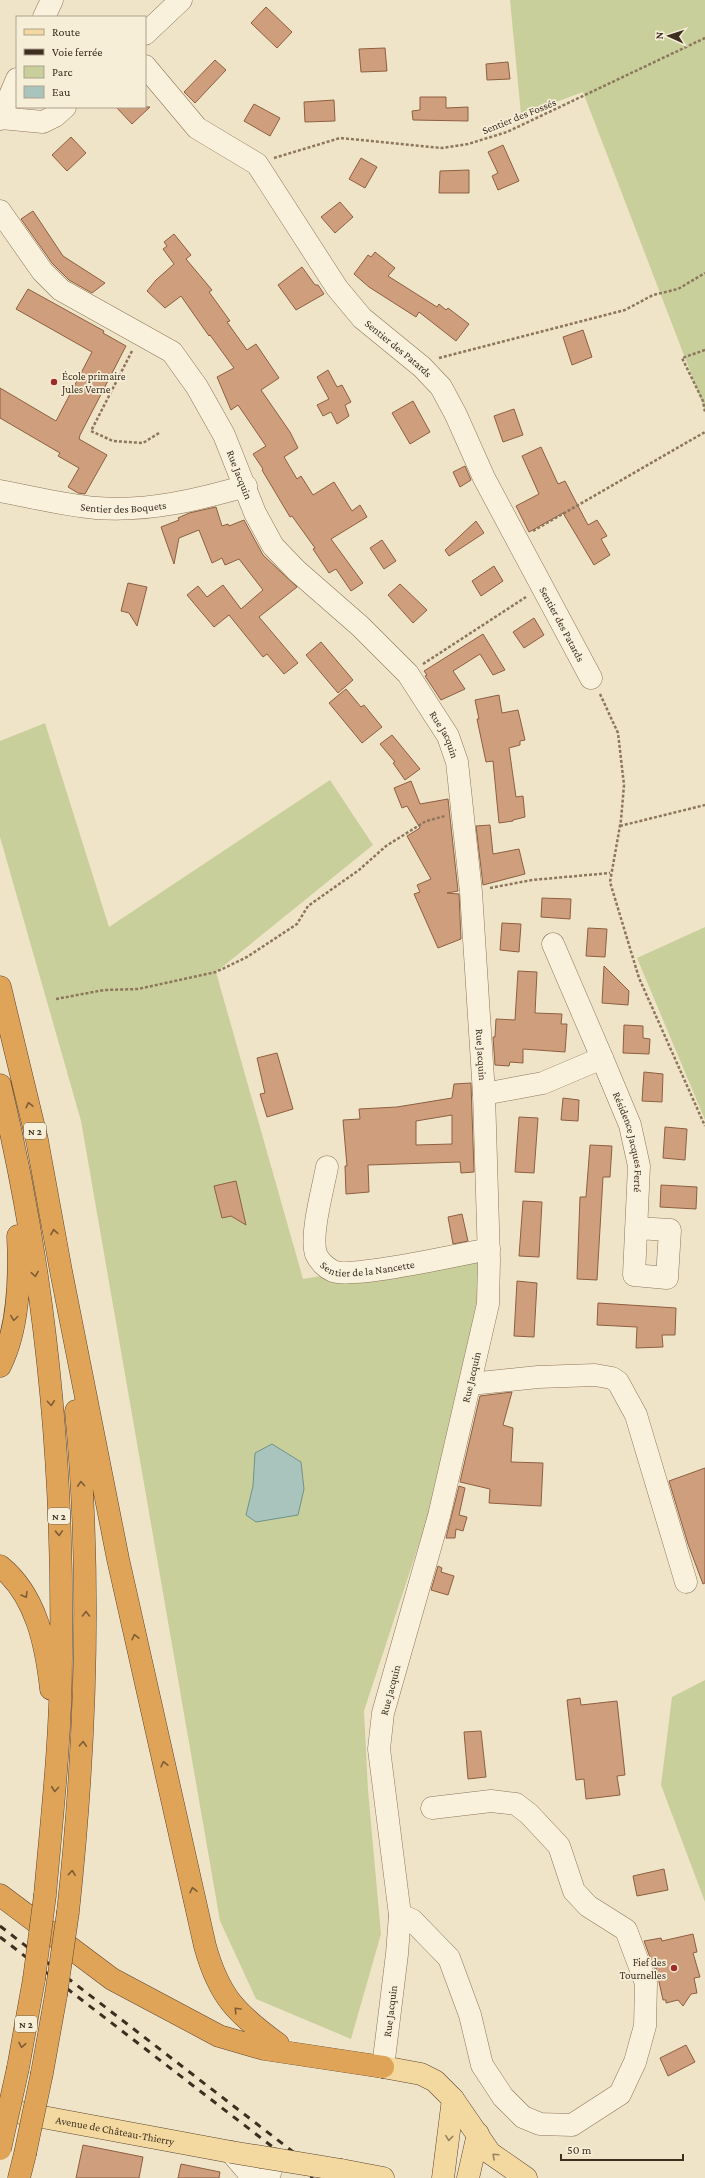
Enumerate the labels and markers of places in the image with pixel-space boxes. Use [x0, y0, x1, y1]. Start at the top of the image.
place label: École primaire Jules Verne [61, 370, 126, 396]
marker: École primaire Jules Verne [49, 377, 59, 387]
place label: Fief des Tournelles [620, 1956, 666, 1981]
marker: Fief des Tournelles [669, 1963, 679, 1973]

